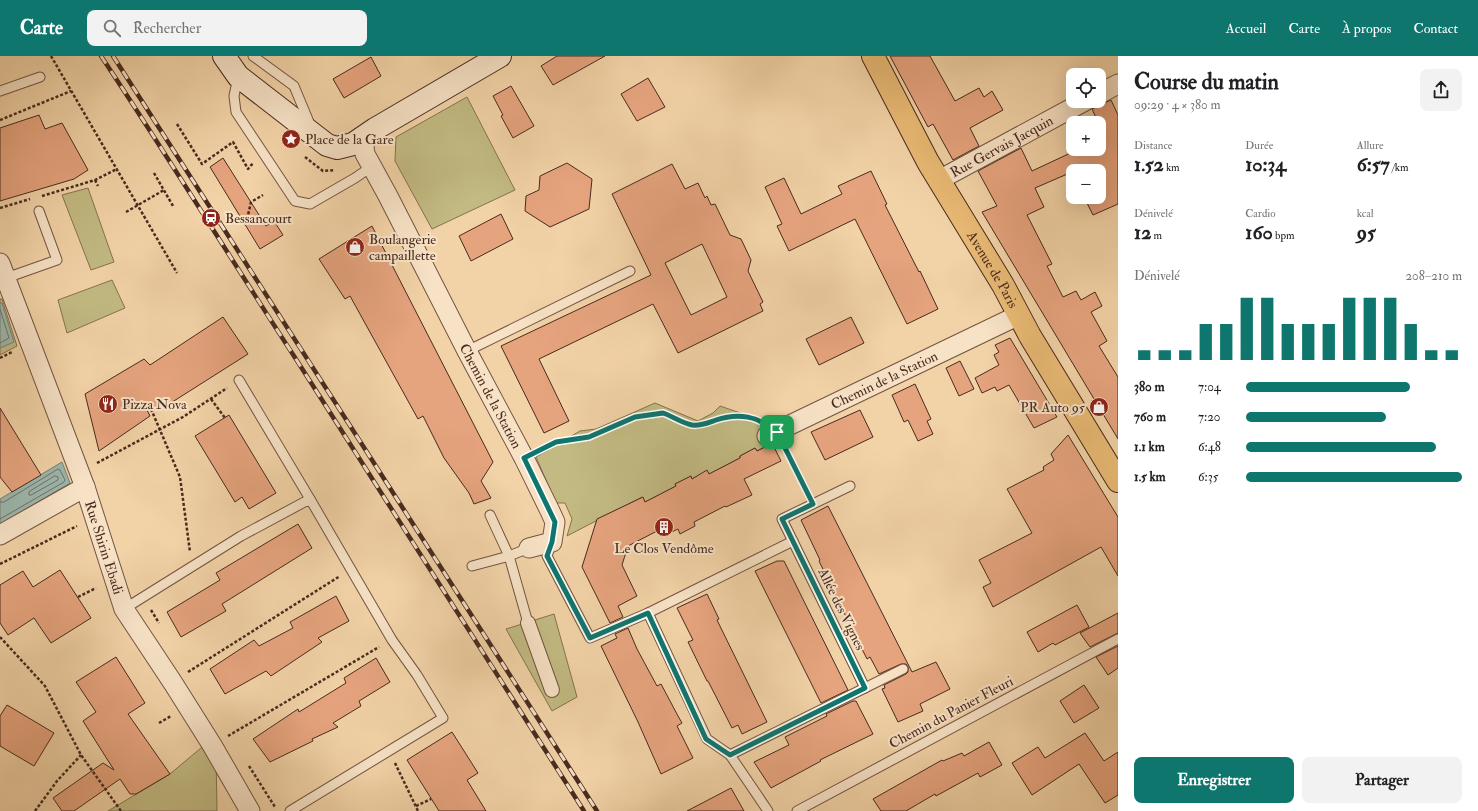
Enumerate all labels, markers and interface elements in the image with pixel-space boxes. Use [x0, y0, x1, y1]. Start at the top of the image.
search box [87, 10, 367, 46]
text: Carte [20, 16, 63, 40]
icon: search [101, 17, 123, 39]
text: Rechercher [133, 19, 201, 38]
text: Accueil [1226, 20, 1266, 37]
text: Carte [1288, 20, 1320, 37]
text: À propos [1342, 20, 1391, 37]
text: Contact [1413, 20, 1458, 37]
map controls [1066, 68, 1106, 204]
button: locate [1066, 68, 1106, 108]
text: Course du matin [1134, 68, 1279, 96]
button: share [1420, 69, 1462, 111]
text: 09:29 · 4 × 380 m [1134, 97, 1221, 113]
street label: Rue Gervais Jacquin [947, 112, 1056, 181]
button: + [1066, 116, 1106, 156]
place icon: Place de la Gare [280, 128, 302, 150]
place label: Place de la Gare [305, 131, 394, 148]
text: Distance [1134, 139, 1172, 152]
text: Durée [1245, 139, 1273, 152]
text: Allure [1357, 139, 1384, 152]
text: 1.52 [1134, 152, 1164, 177]
text: 10:34 [1245, 152, 1286, 177]
text: 6:57 [1357, 152, 1390, 177]
text: km [1164, 161, 1180, 174]
text: /km [1390, 161, 1409, 174]
button: − [1066, 164, 1106, 204]
station icon: Bessancourt [200, 207, 222, 229]
text: Dénivelé [1134, 207, 1173, 220]
text: Cardio [1245, 207, 1275, 220]
text: kcal [1357, 207, 1374, 220]
place label: Bessancourt [225, 210, 292, 227]
text: 12 [1134, 220, 1151, 245]
text: 160 [1245, 220, 1273, 245]
text: 95 [1357, 220, 1376, 245]
street label: Avenue de Paris [963, 227, 1022, 311]
text: m [1151, 229, 1162, 242]
text: bpm [1273, 229, 1295, 242]
place label: Boulangerie campaillette [369, 231, 436, 265]
shop icon: Boulangerie campaillette [344, 236, 366, 258]
text: Dénivelé [1134, 268, 1180, 284]
text: 208–210 m [1405, 268, 1462, 284]
street label: Chemin de la Station [456, 341, 525, 452]
street label: Chemin de la Station [828, 347, 941, 413]
text: 380 m [1134, 379, 1165, 395]
text: 7:04 [1198, 379, 1221, 395]
restaurant icon: Pizza Nova [97, 393, 119, 415]
place label: Pizza Nova [122, 396, 187, 413]
shop icon: PR Auto 95 [1088, 396, 1110, 418]
place label: PR Auto 95 [1020, 399, 1086, 416]
text: 760 m [1134, 409, 1166, 425]
text: 7:20 [1198, 409, 1220, 425]
pin [760, 415, 794, 449]
icon: arrive [766, 421, 788, 443]
text: 1.1 km [1134, 439, 1165, 455]
text: 6:48 [1198, 439, 1221, 455]
text: 1.5 km [1134, 469, 1166, 485]
text: 6:35 [1198, 469, 1218, 485]
street label: Rue Shirin Ebadi [81, 499, 127, 597]
building icon: Le Clos Vendôme [653, 516, 675, 538]
place label: Le Clos Vendôme [614, 540, 714, 557]
street label: Allée des Vignes [814, 564, 869, 653]
street label: Chemin du Panier Fleuri [886, 672, 1016, 752]
button: Enregistrer [1134, 757, 1294, 803]
button: Partager [1302, 757, 1462, 803]

